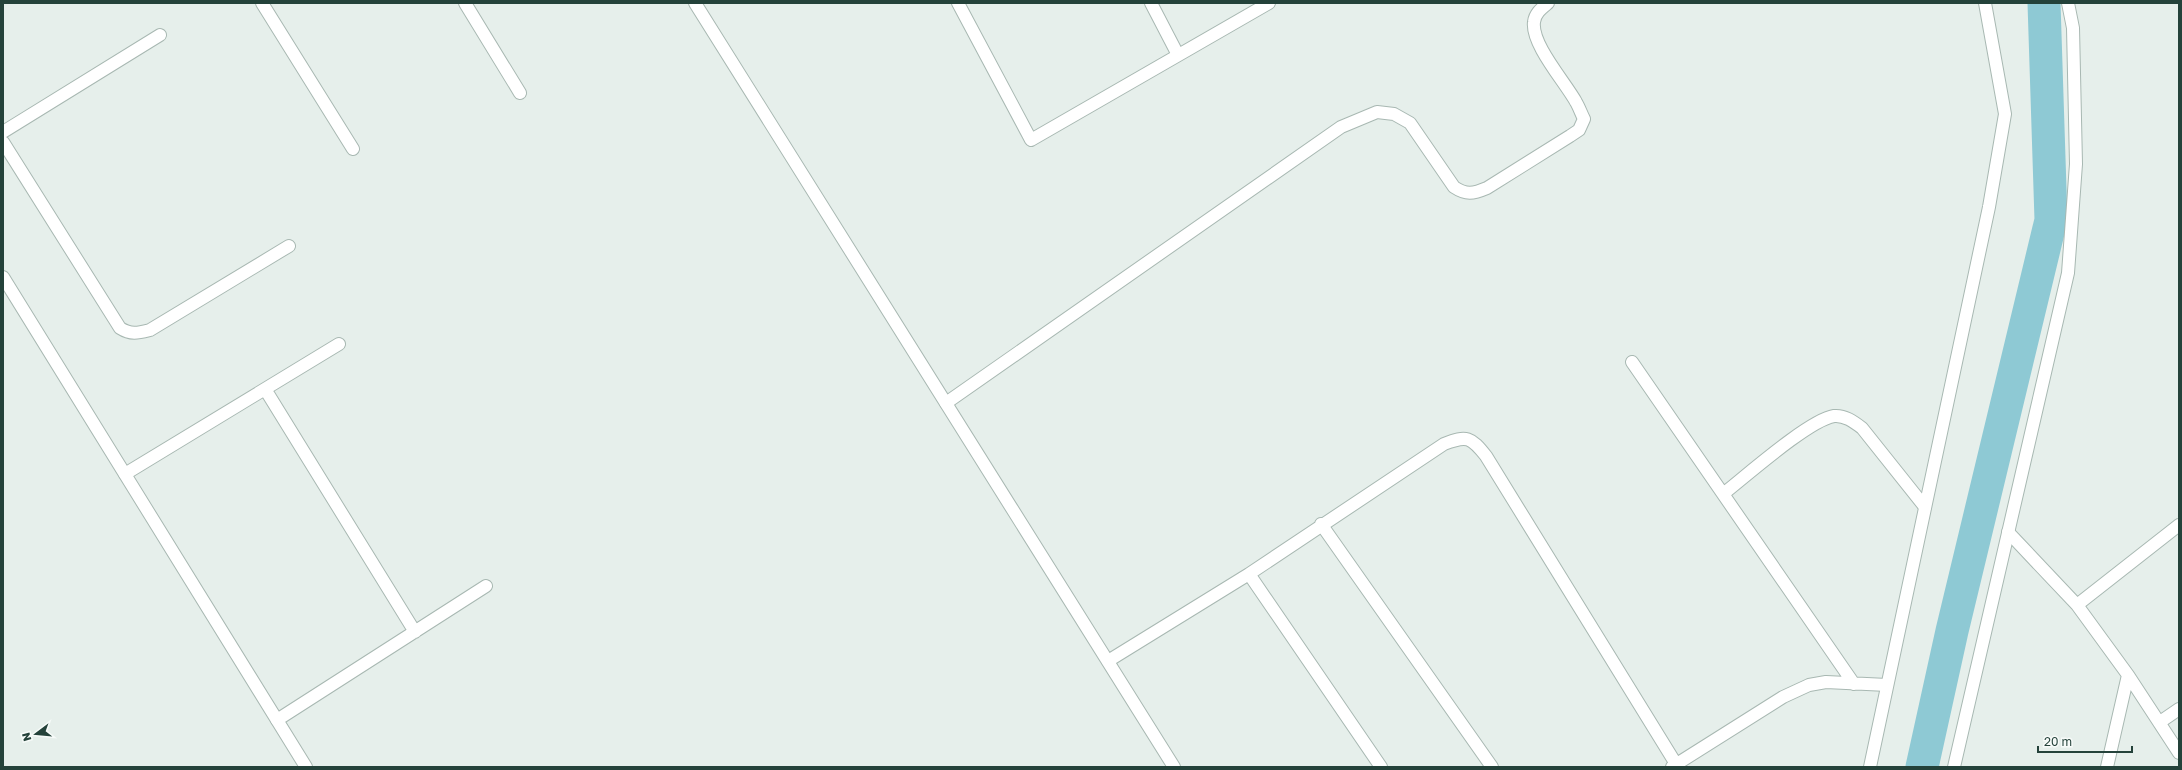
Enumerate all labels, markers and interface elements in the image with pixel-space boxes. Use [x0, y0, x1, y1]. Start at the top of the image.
north arrow [16, 714, 56, 754]
scale bar [2038, 728, 2132, 754]
text: N [19, 731, 33, 743]
text: 20 m [2044, 734, 2072, 749]

